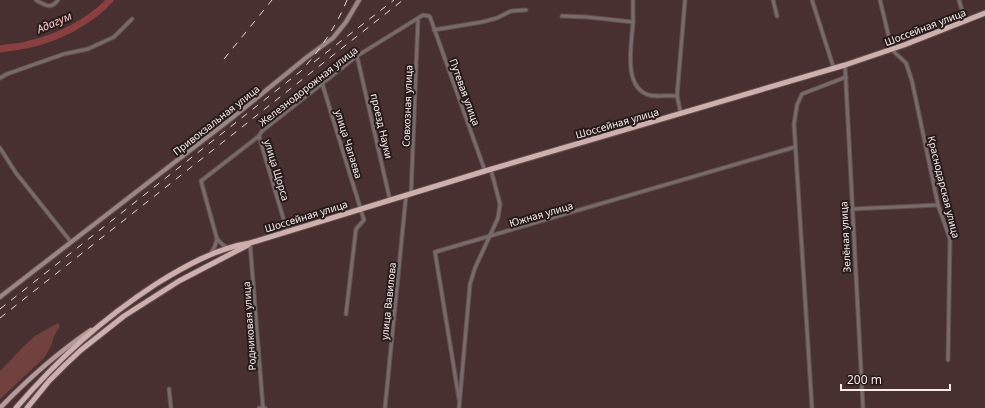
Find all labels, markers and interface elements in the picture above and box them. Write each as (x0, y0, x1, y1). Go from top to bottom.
street label: Шоссейная улица (882, 5, 968, 49)
water label: Адагум (33, 8, 74, 37)
street label: Железнодорожная улица (255, 43, 361, 129)
street label: Путевая улица (446, 57, 484, 127)
street label: Совхозная улица (399, 65, 415, 147)
street label: Привокзальная улица (170, 82, 262, 158)
street label: проезд Науки (368, 92, 396, 160)
street label: Шоссейная улица (574, 104, 660, 142)
street label: улица Чапаева (332, 108, 366, 180)
street label: Краснодарская улица (925, 134, 963, 240)
street label: улица Щорса (261, 137, 293, 203)
street label: Шоссейная улица (263, 197, 349, 235)
street label: Южная улица (507, 198, 575, 230)
street label: Зелёная улица (836, 201, 854, 273)
street label: улица Вавилова (377, 262, 399, 340)
street label: Родниковая улица (239, 281, 259, 371)
scale bar (841, 366, 950, 392)
text: 200 m (847, 371, 882, 388)

